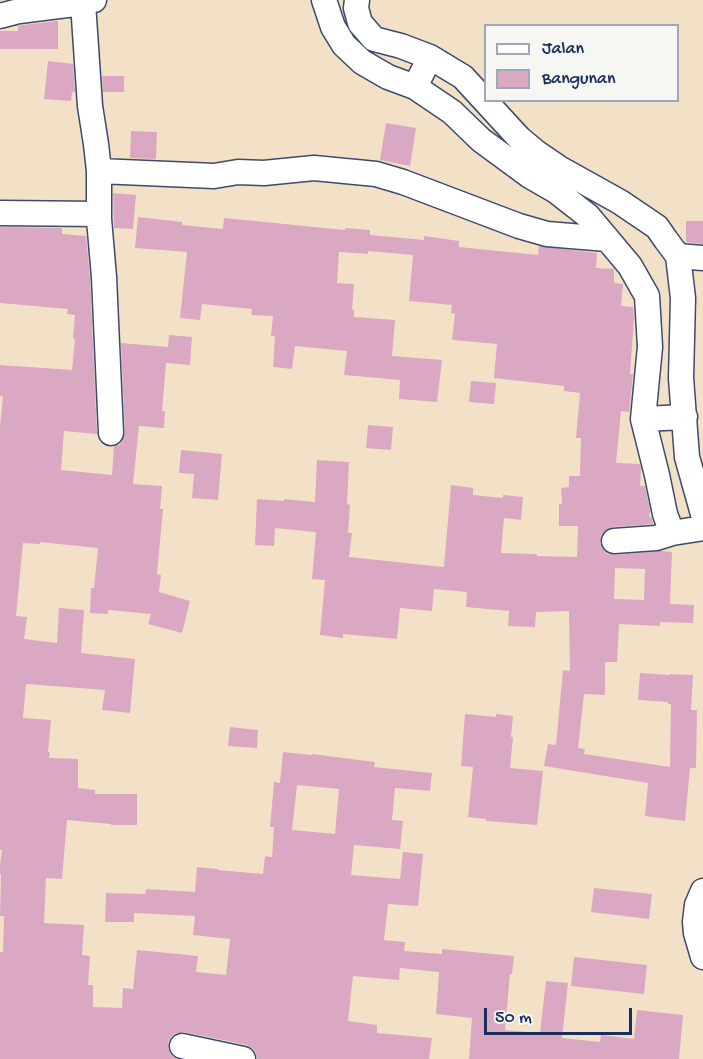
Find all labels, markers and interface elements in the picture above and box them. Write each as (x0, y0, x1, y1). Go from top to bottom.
legend (484, 24, 679, 102)
text: Jalan (542, 39, 584, 60)
text: Bangunan (542, 69, 616, 90)
scale bar (487, 996, 636, 1034)
text: 50 m (495, 1008, 532, 1029)

